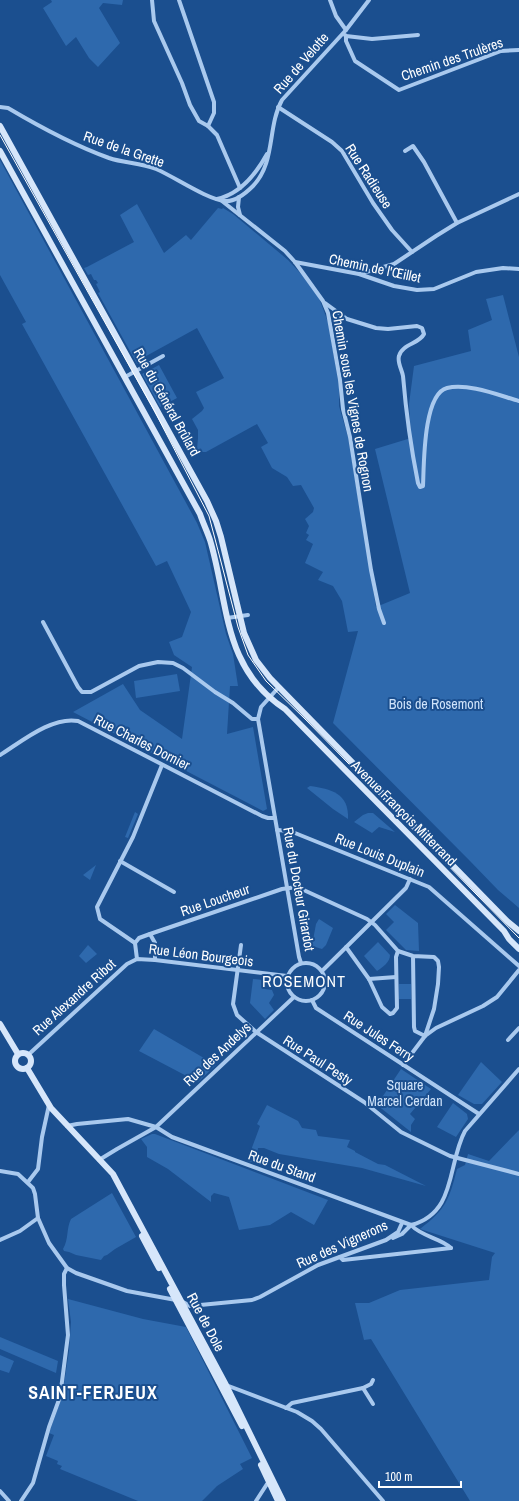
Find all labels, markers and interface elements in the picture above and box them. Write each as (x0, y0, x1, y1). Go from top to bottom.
street label: Rue de Velotte (269, 29, 333, 97)
street label: Chemin des Trulères (399, 33, 506, 85)
street label: Rue de la Grette (81, 127, 167, 171)
street label: Rue Radieuse (341, 140, 397, 212)
street label: Chemin de l'Œillet (327, 249, 423, 287)
street label: Chemin sous les Vignes de Rognon (328, 309, 378, 493)
street label: Rue du Général Brûlard (130, 345, 204, 459)
park label: Bois de Rosemont (389, 695, 483, 713)
street label: Rue Charles Dornier (91, 710, 193, 774)
street label: Avenue François Mitterrand (347, 756, 461, 870)
street label: Rue du Docteur Girardot (279, 826, 319, 952)
street label: Rue Louis Duplain (333, 829, 427, 881)
street label: Rue Loucheur (178, 880, 252, 920)
street label: Rue Léon Bourgeois (148, 940, 255, 970)
street label: Rue Alexandre Ribot (29, 955, 119, 1039)
district label: ROSEMONT (262, 970, 346, 992)
street label: Rue Jules Ferry (340, 1007, 418, 1066)
street label: Rue des Andelys (179, 1018, 255, 1090)
street label: Rue Paul Pesty (280, 1031, 356, 1089)
park label: Square Marcel Cerdan (367, 1076, 443, 1110)
street label: Rue du Stand (246, 1146, 318, 1186)
street label: Rue des Vignerons (294, 1216, 391, 1272)
street label: Rue de Dole (183, 1290, 229, 1354)
district label: SAINT-FERJEUX (28, 1380, 158, 1405)
scale bar (379, 1463, 461, 1489)
text: 100 m (385, 1469, 412, 1485)

